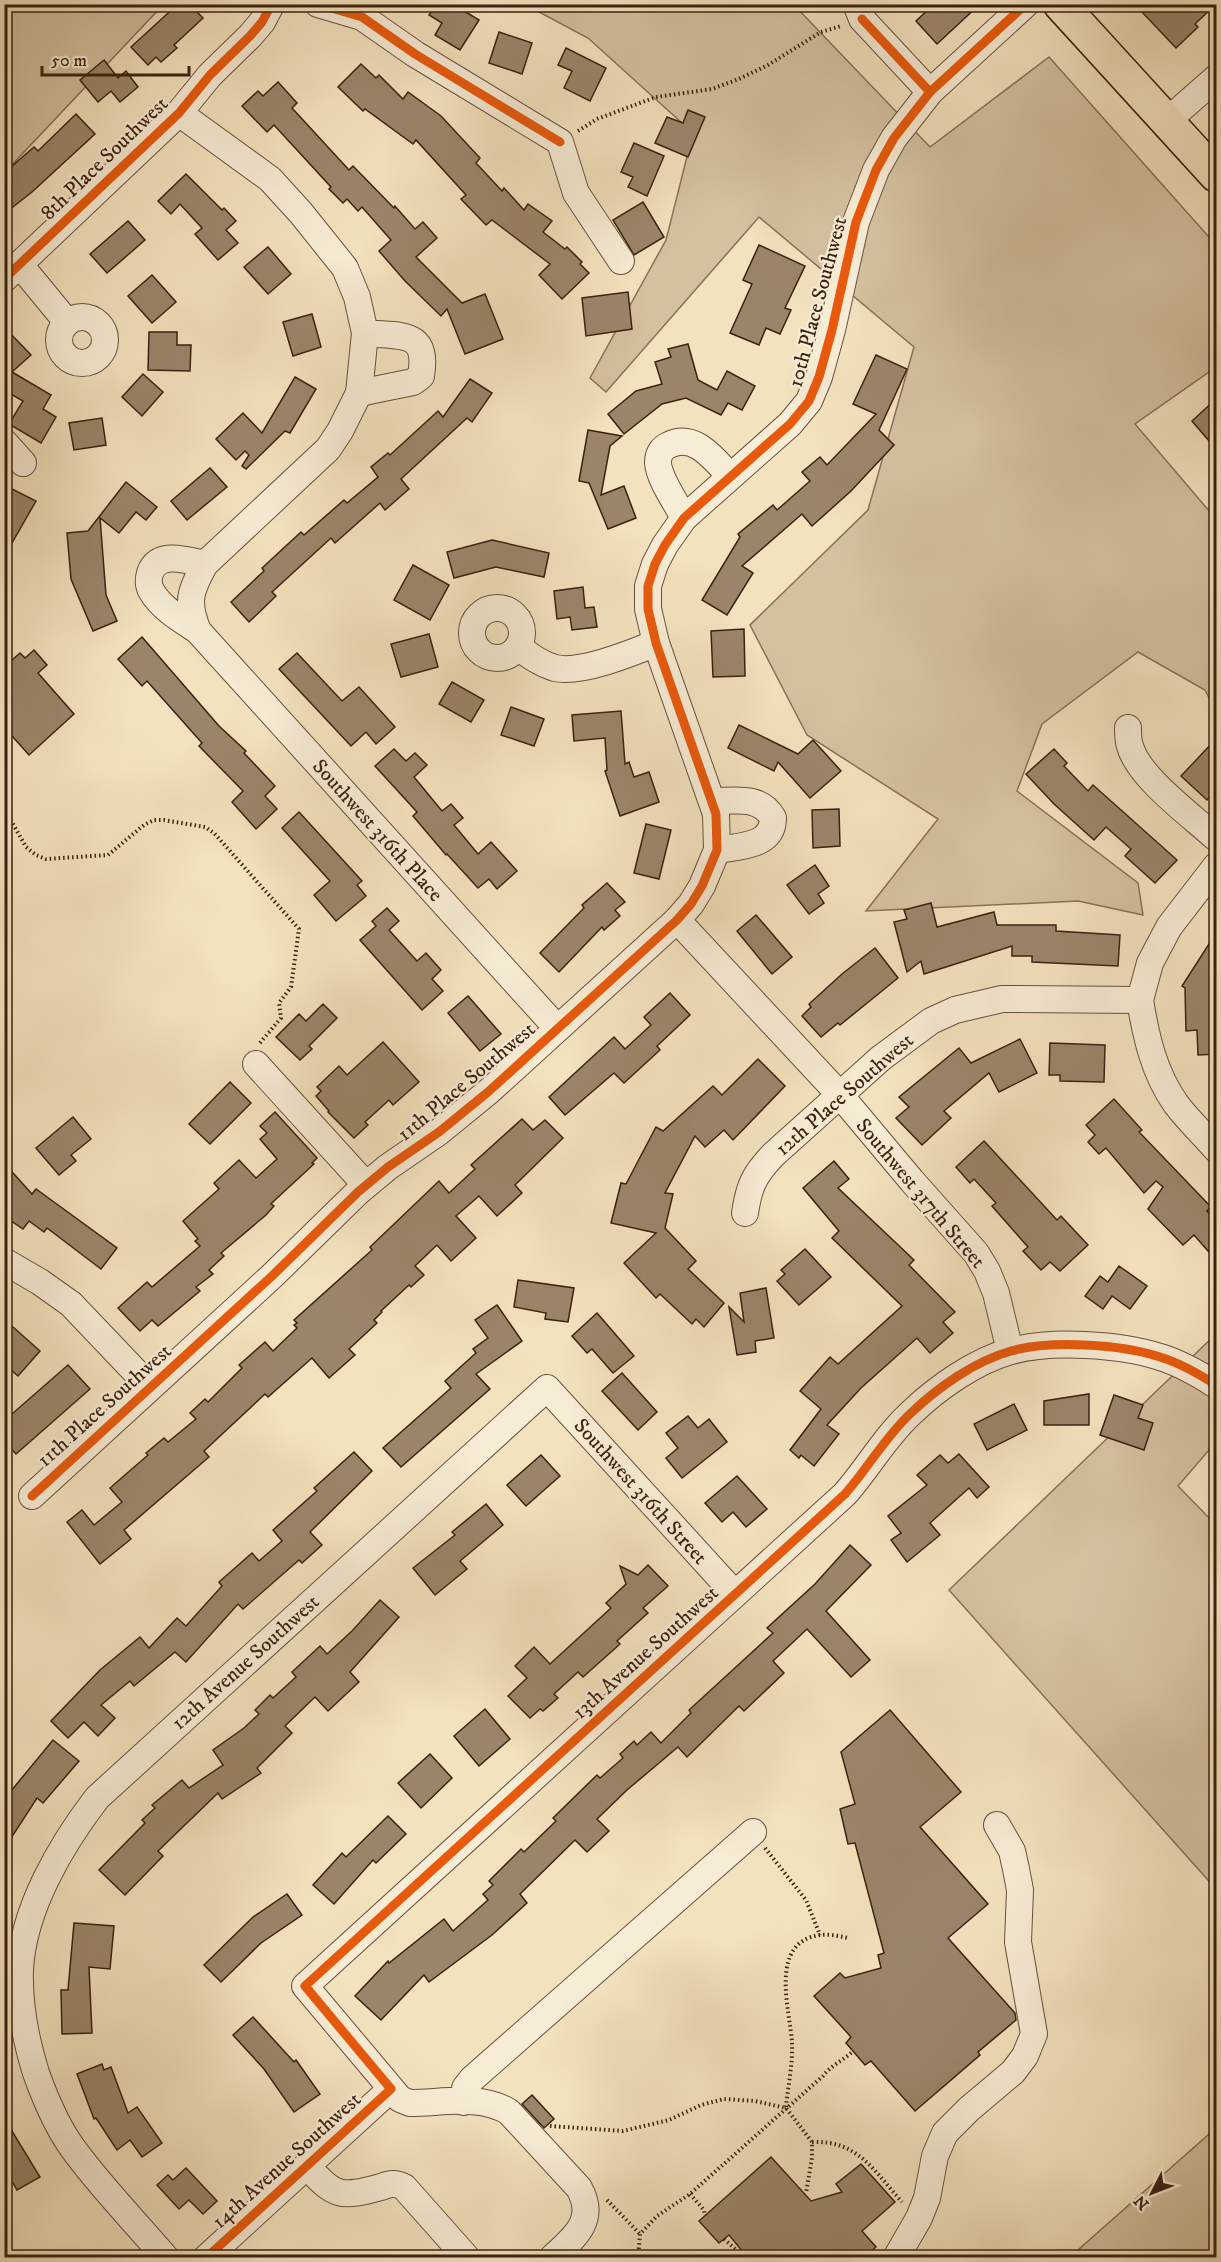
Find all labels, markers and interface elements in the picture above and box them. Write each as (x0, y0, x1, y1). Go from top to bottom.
scale bar (42, 39, 189, 77)
text: 50 m (51, 50, 87, 72)
street label: 8th Place Southwest (36, 91, 174, 226)
street label: 10th Place Southwest (783, 214, 853, 390)
street label: Southwest 316th Place (306, 754, 448, 908)
street label: 11th Place Southwest (392, 1016, 541, 1147)
street label: 12th Place Southwest (770, 1027, 919, 1162)
street label: Southwest 317th Street (850, 1113, 991, 1274)
street label: 11th Place Southwest (32, 1338, 177, 1473)
street label: Southwest 316th Street (568, 1413, 713, 1570)
street label: 13th Avenue Southwest (567, 1580, 724, 1725)
street label: 12th Avenue Southwest (166, 1589, 325, 1736)
street label: 14th Avenue Southwest (207, 2087, 367, 2235)
north arrow (1122, 2163, 1182, 2223)
text: N (1130, 2191, 1153, 2214)

